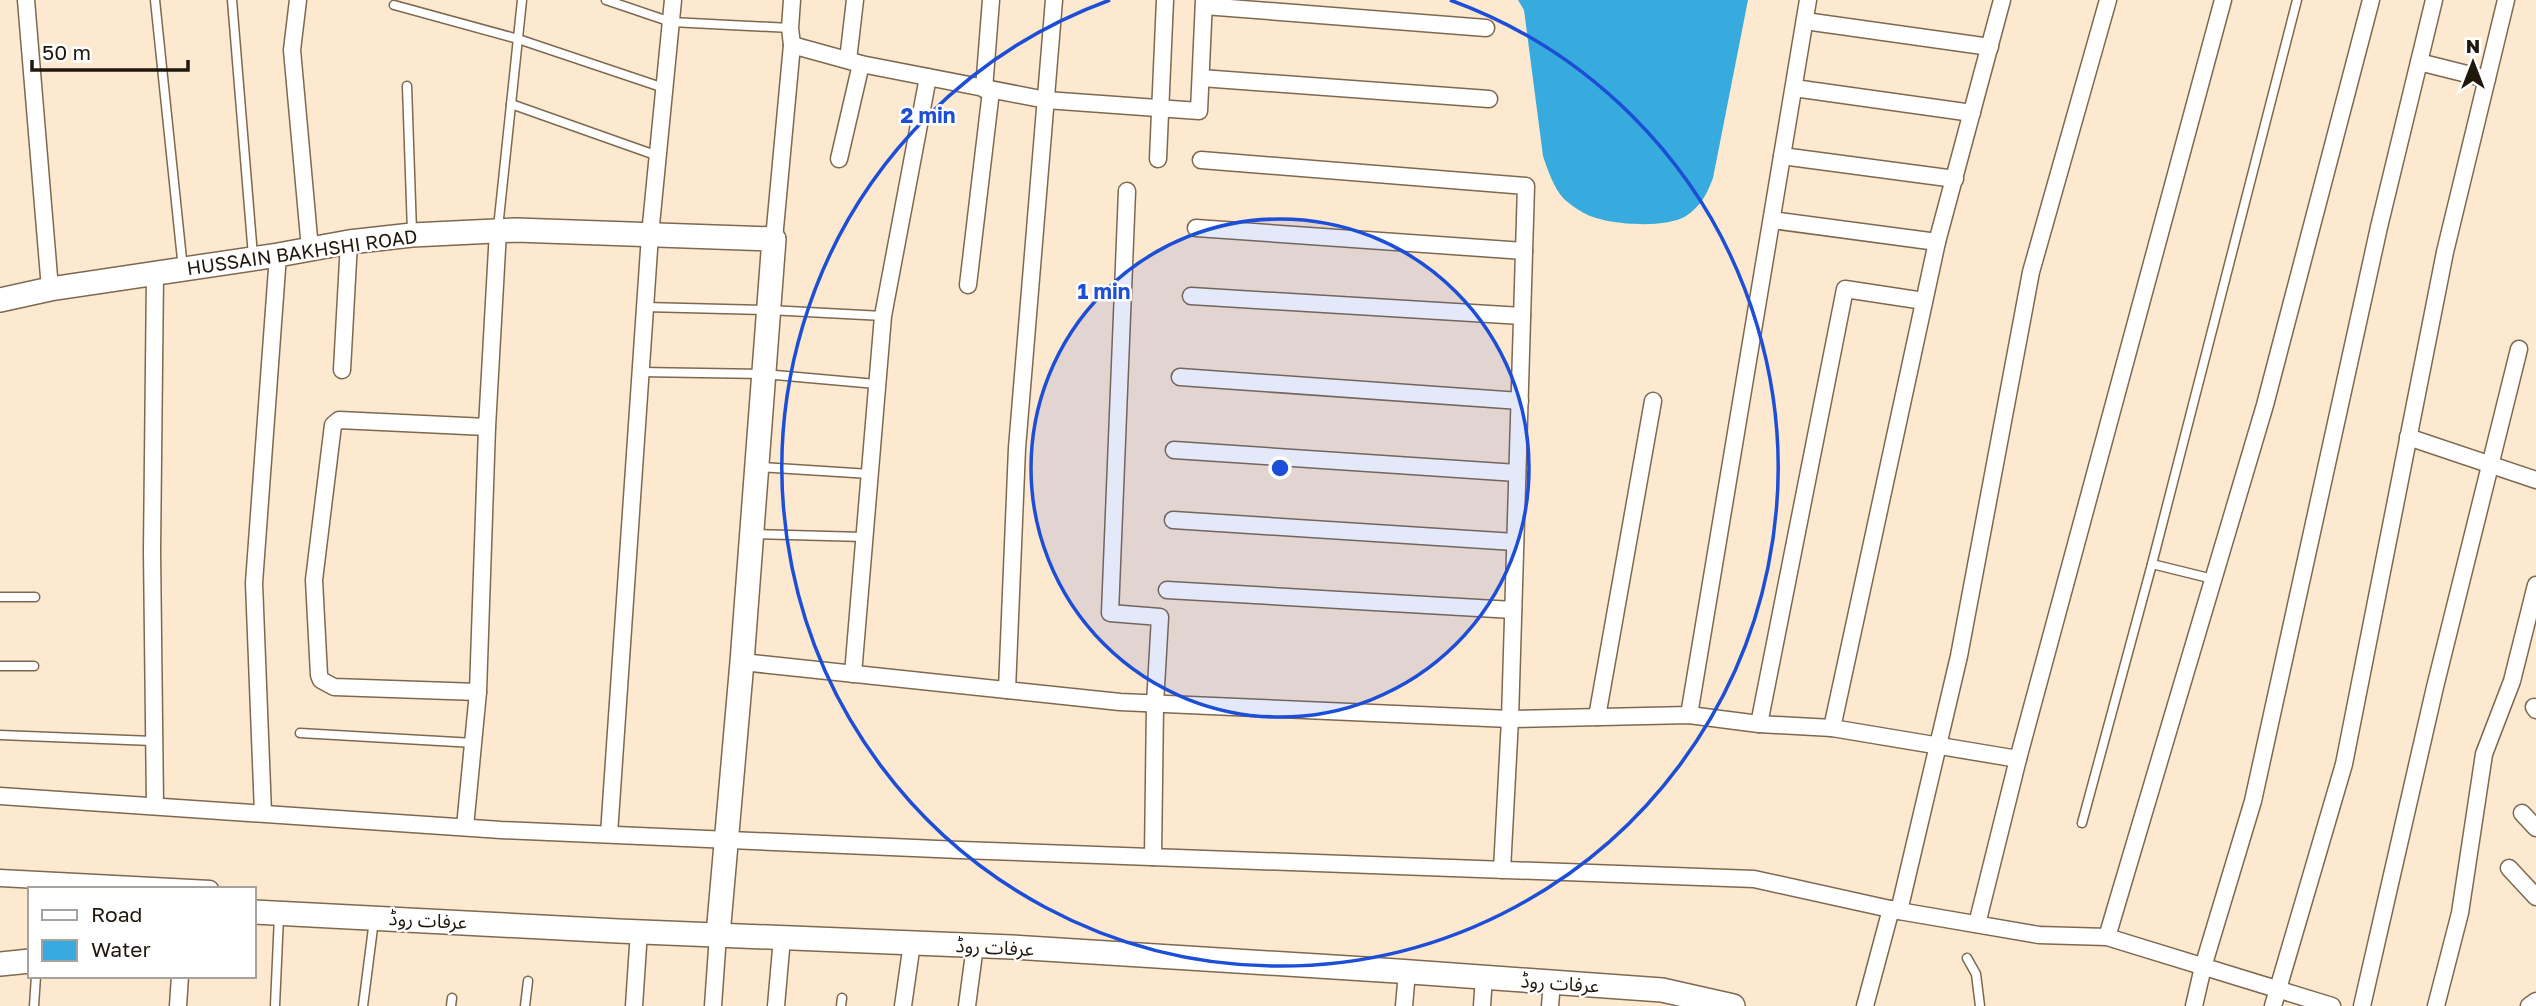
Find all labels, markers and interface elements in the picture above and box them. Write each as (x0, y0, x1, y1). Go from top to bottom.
scale bar (32, 28, 187, 72)
north arrow (2438, 28, 2508, 98)
text: N (2466, 34, 2480, 57)
text: 50 m (42, 39, 91, 65)
text: 2 min (901, 102, 955, 128)
street label: HUSSAIN BAKHSHI ROAD (185, 224, 419, 279)
text: 1 min (1078, 278, 1130, 304)
centre of rings (1268, 456, 1292, 480)
legend (28, 887, 256, 978)
text: Road (91, 901, 142, 927)
street label: عرفات روڈ (388, 906, 468, 934)
street label: عرفات روڈ (955, 933, 1035, 961)
text: Water (91, 936, 151, 962)
street label: عرفات روڈ (1520, 968, 1600, 998)

